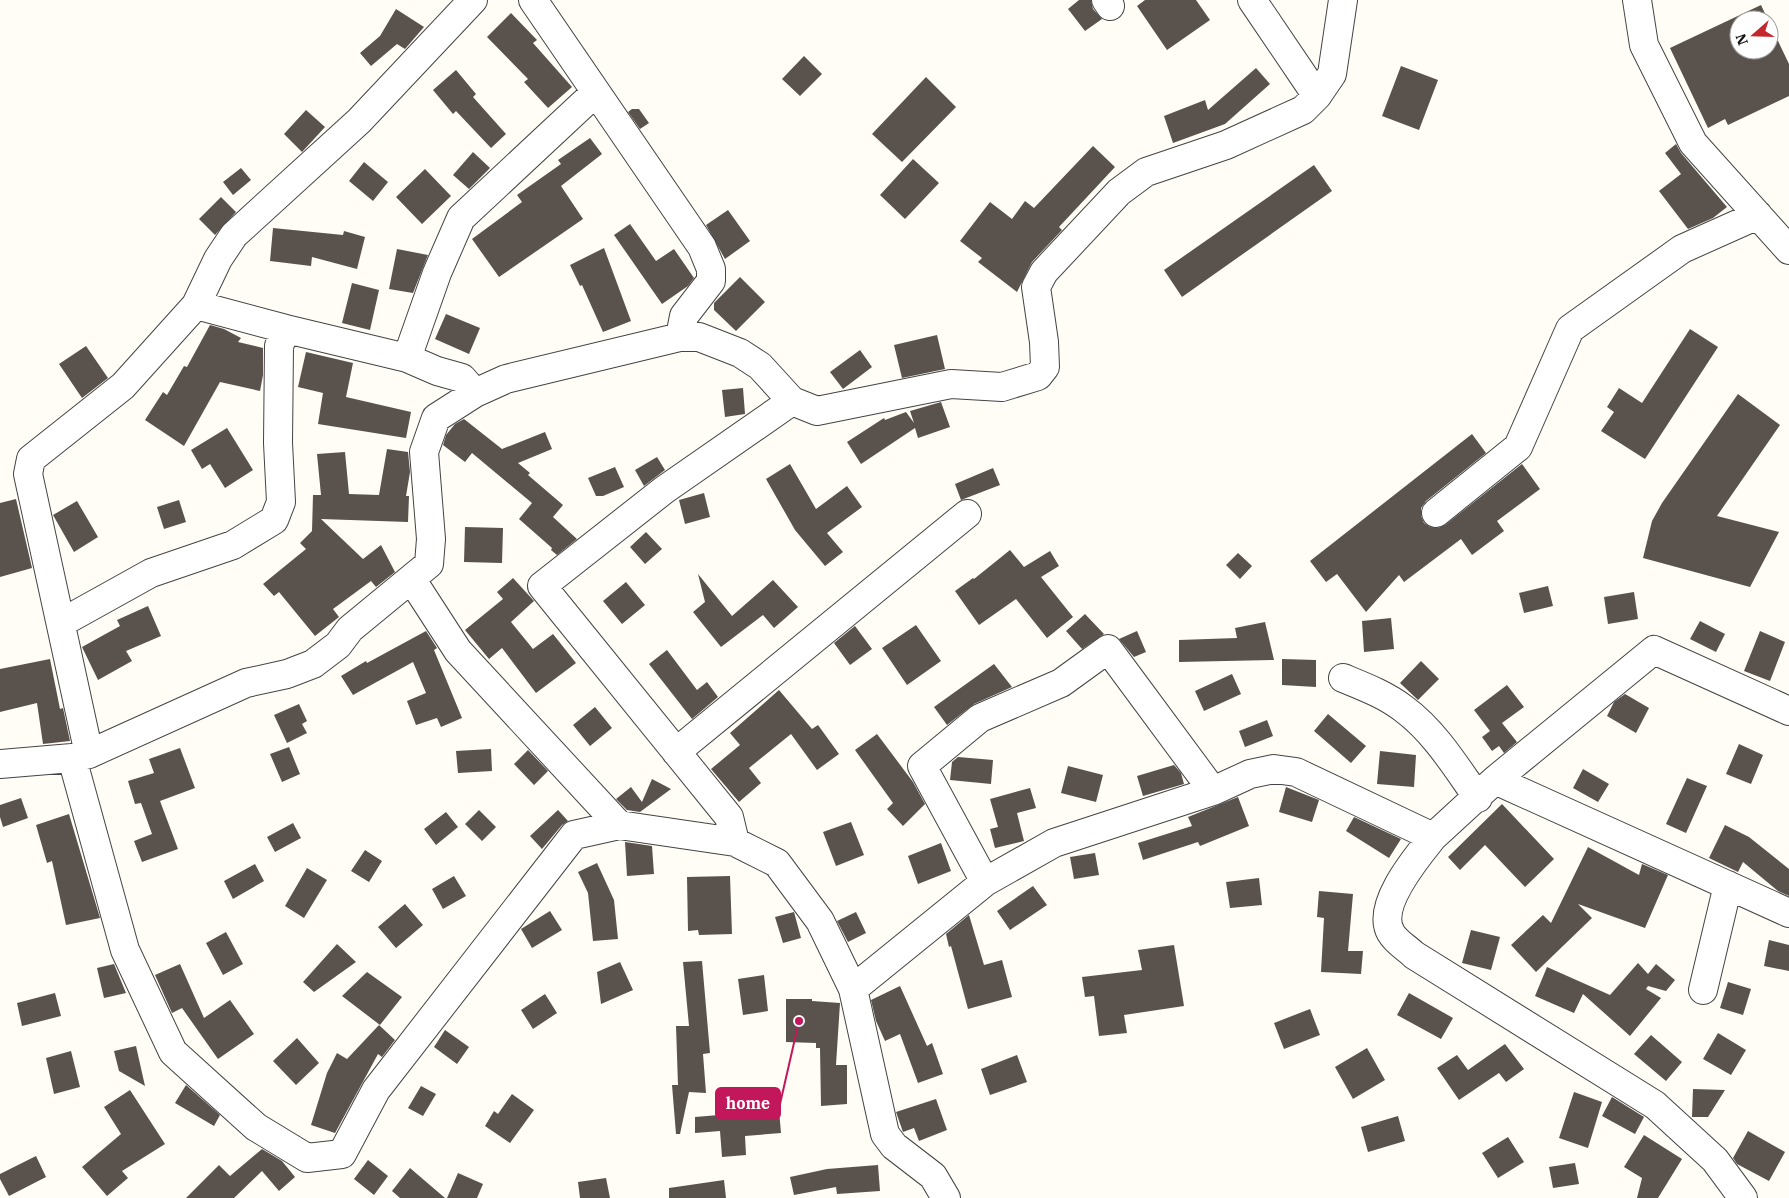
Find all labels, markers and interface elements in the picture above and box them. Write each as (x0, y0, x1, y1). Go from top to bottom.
north arrow (1729, 10, 1779, 60)
text: N (1731, 31, 1752, 48)
callout: home (716, 1088, 780, 1119)
text: home (726, 1093, 770, 1113)

